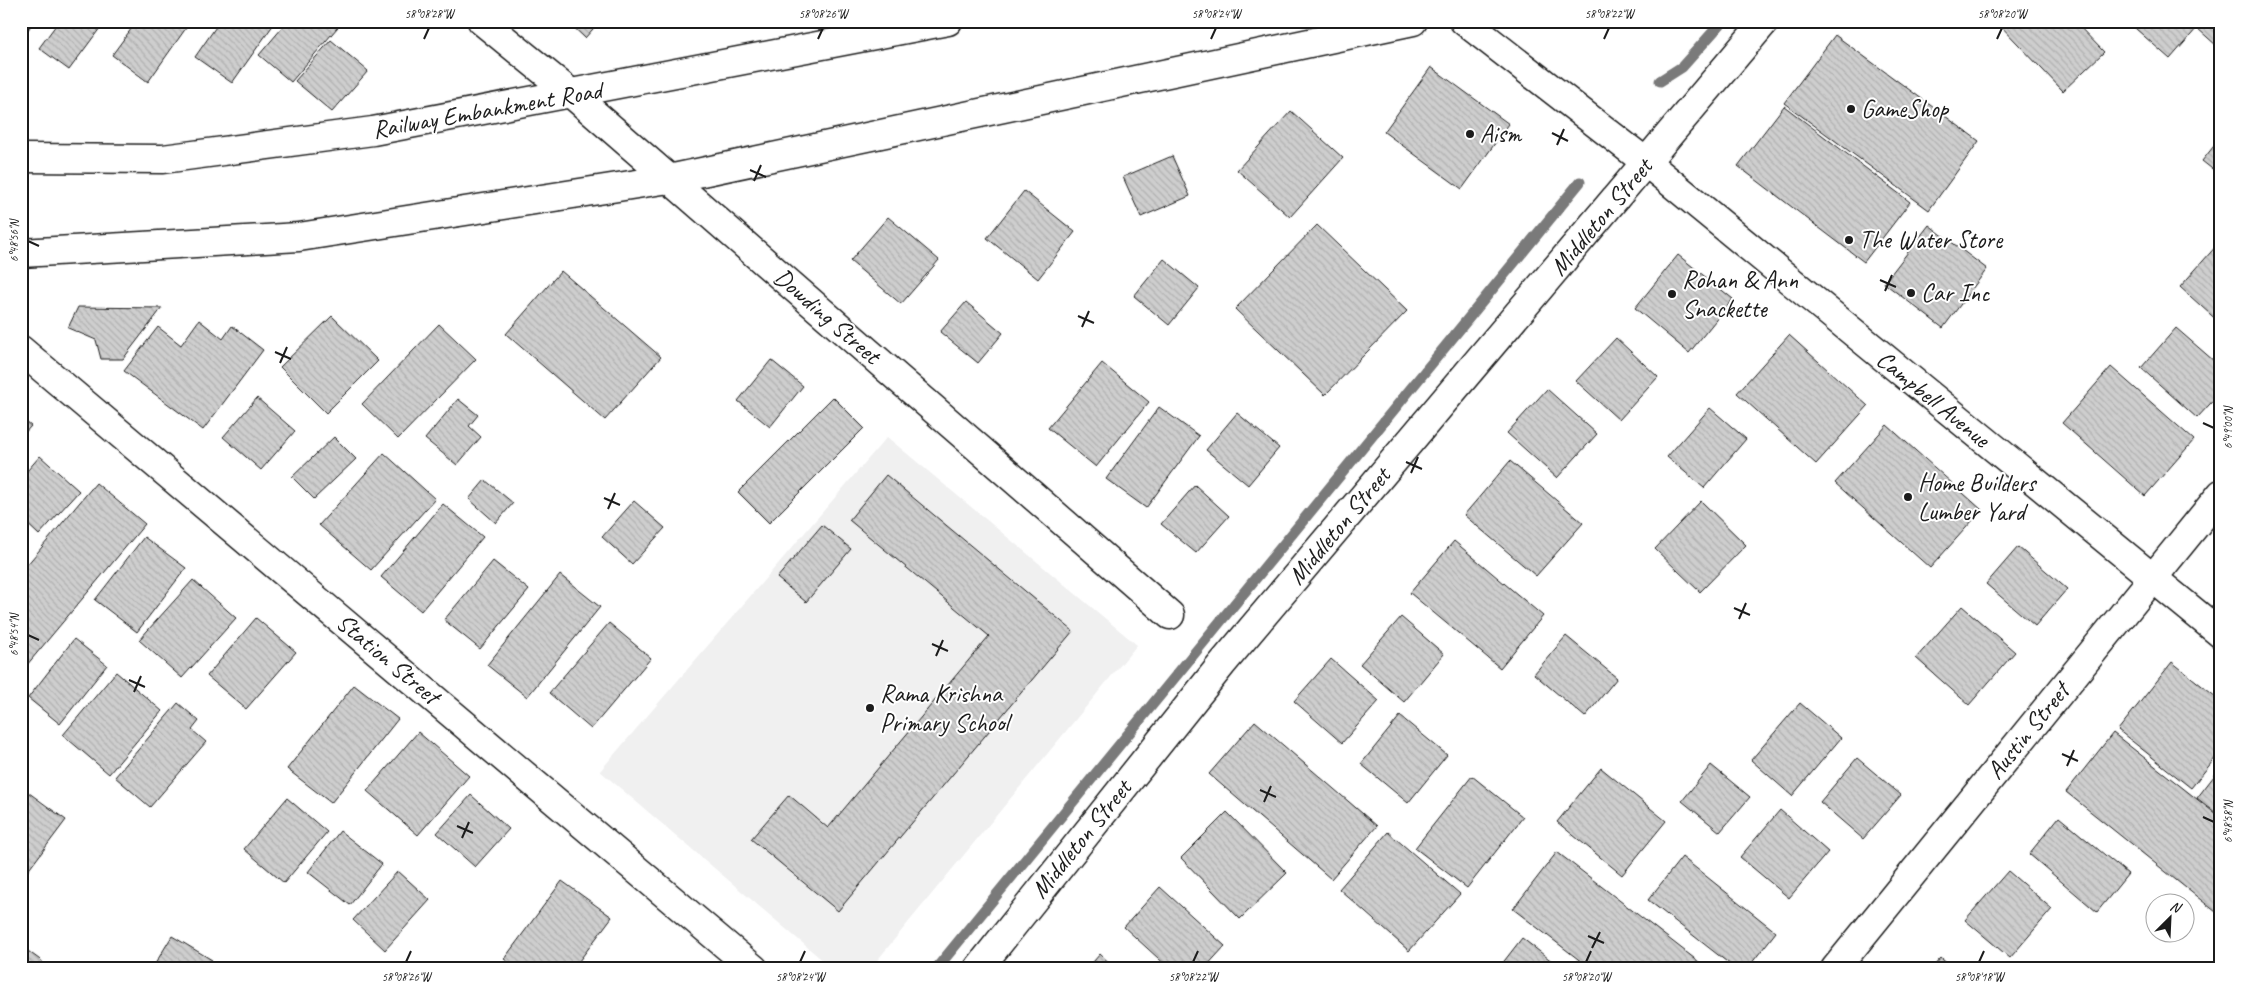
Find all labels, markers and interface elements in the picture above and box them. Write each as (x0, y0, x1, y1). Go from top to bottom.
text: 58°08'28"W (405, 6, 456, 22)
text: 58°08'26"W (799, 6, 850, 22)
text: 58°08'24"W (1192, 6, 1243, 22)
text: 58°08'22"W (1585, 6, 1636, 22)
text: 58°08'20"W (1978, 6, 2029, 22)
street label: Railway Embankment Road (370, 73, 608, 146)
place label: GameShop (1861, 93, 1950, 125)
marker: GameShop (1845, 103, 1857, 115)
place label: Aism (1480, 118, 1523, 150)
marker: Aism (1464, 128, 1476, 140)
street label: Middleton Street (1543, 150, 1661, 282)
text: 6°48'56"N (6, 218, 22, 262)
place label: The Water Store (1859, 224, 2004, 256)
marker: The Water Store (1843, 234, 1855, 246)
street label: Dowding Street (767, 261, 889, 373)
place label: Rohan & Ann Snackette (1682, 264, 1799, 325)
place label: Car Inc (1921, 277, 1990, 309)
marker: Car Inc (1905, 287, 1917, 299)
marker: Rohan & Ann Snackette (1666, 288, 1678, 300)
street label: Campbell Avenue (1870, 343, 1998, 456)
text: 6°49'00"N (2220, 405, 2236, 449)
street label: Middleton Street (1281, 459, 1399, 591)
place label: Home Builders Lumber Yard (1918, 467, 2038, 528)
marker: Home Builders Lumber Yard (1902, 491, 1914, 503)
street label: Station Street (330, 606, 449, 714)
text: 6°48'54"N (6, 612, 22, 656)
street label: Austin Street (1979, 673, 2079, 786)
place label: Rama Krishna Primary School (880, 678, 1013, 739)
marker: Rama Krishna Primary School (864, 702, 876, 714)
street label: Middleton Street (1023, 771, 1140, 905)
text: 6°48'58"N (2220, 799, 2236, 843)
north arrow (2144, 892, 2194, 942)
text: N (2168, 897, 2185, 917)
text: 58°08'26"W (382, 969, 433, 985)
text: 58°08'24"W (776, 969, 827, 985)
text: 58°08'22"W (1169, 969, 1220, 985)
text: 58°08'20"W (1562, 969, 1613, 985)
text: 58°08'18"W (1955, 969, 2006, 985)

